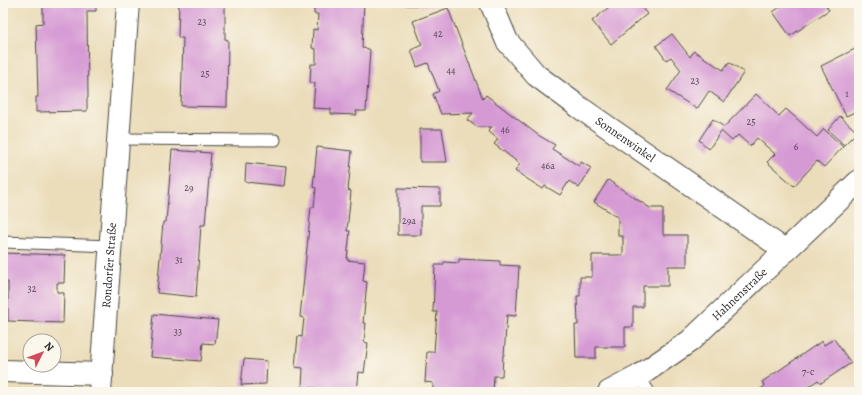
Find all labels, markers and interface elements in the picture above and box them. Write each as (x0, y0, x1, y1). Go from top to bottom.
house number: 23 (198, 15, 206, 28)
house number: 42 (433, 27, 443, 40)
house number: 44 (446, 64, 456, 77)
house number: 25 (200, 67, 210, 80)
house number: 23 (691, 74, 699, 87)
house number: 1 (845, 87, 849, 100)
street label: Sonnenwinkel (592, 113, 659, 166)
house number: 25 (746, 115, 756, 128)
house number: 46 (500, 123, 510, 136)
house number: 6 (794, 140, 799, 153)
house number: 46a (541, 159, 555, 172)
house number: 29 (184, 181, 194, 194)
house number: 29a (402, 214, 416, 227)
street label: Rondorfer Straße (98, 222, 120, 309)
house number: 31 (175, 253, 183, 266)
street label: Hahnenstraße (708, 264, 771, 324)
house number: 32 (28, 282, 37, 295)
house number: 33 (174, 325, 182, 338)
north arrow (22, 333, 62, 373)
text: N (41, 339, 57, 355)
house number: 7-c (802, 365, 814, 378)

